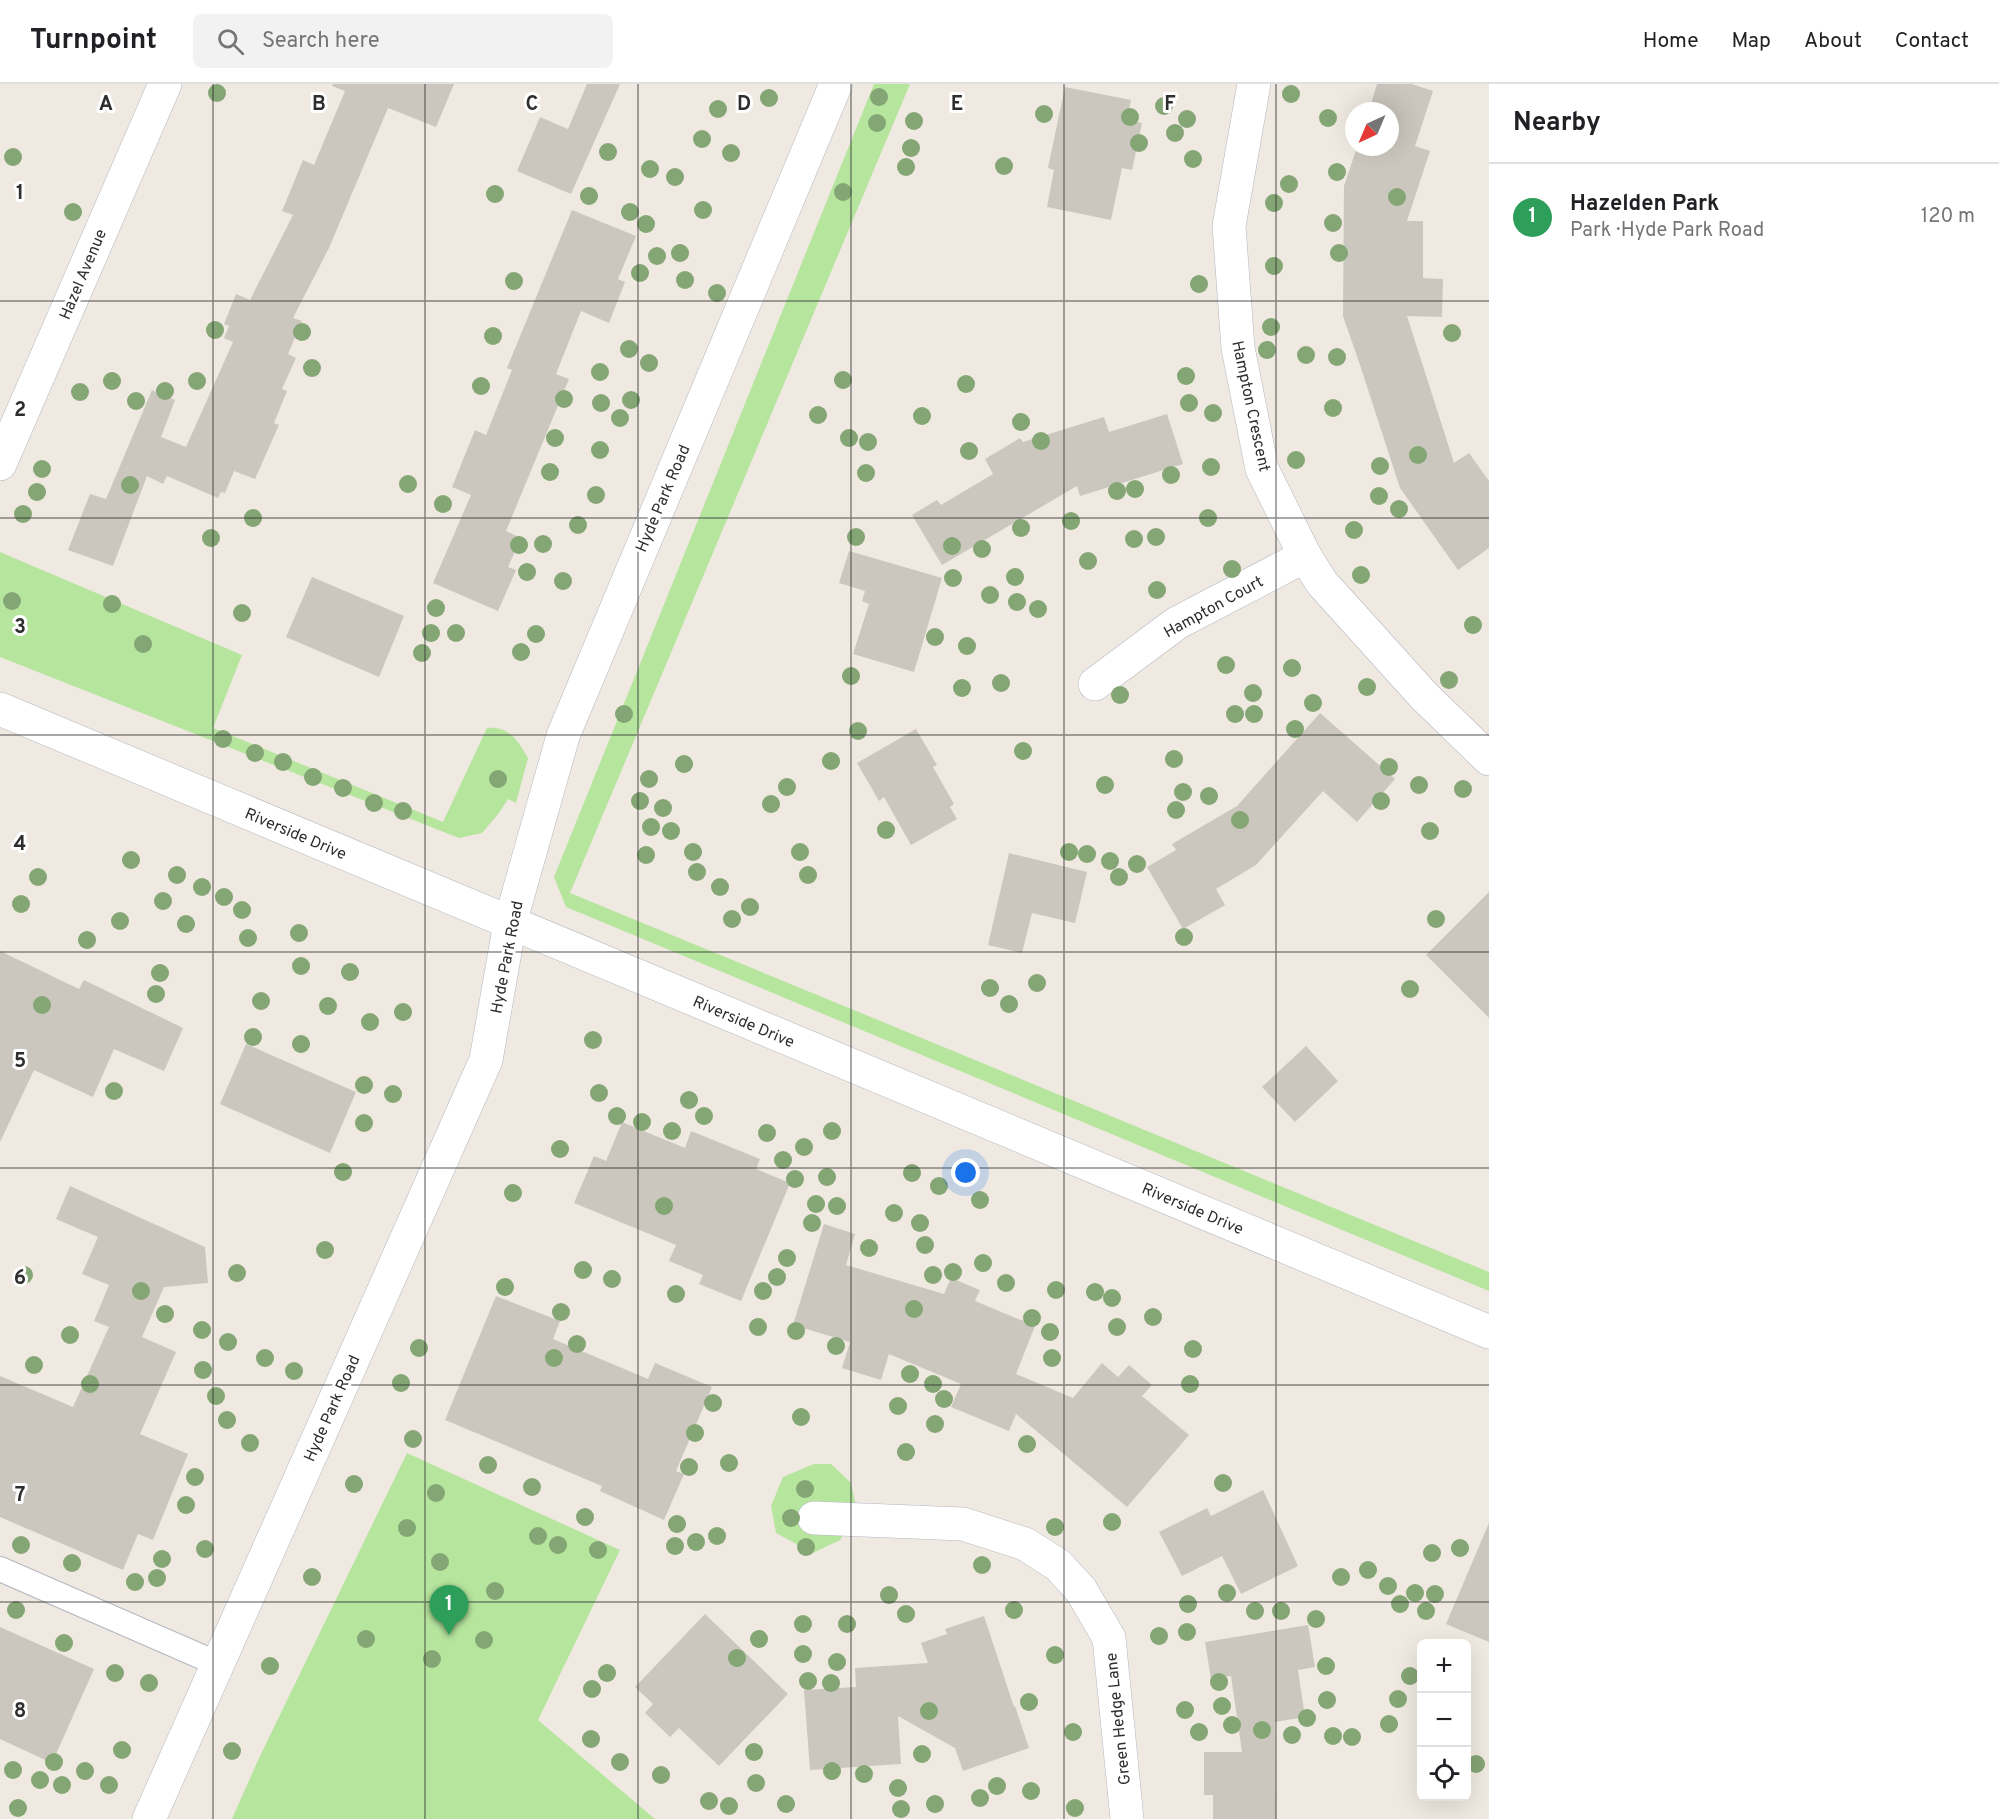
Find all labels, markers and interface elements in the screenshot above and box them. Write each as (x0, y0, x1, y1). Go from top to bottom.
search box (193, 14, 613, 68)
text: Turnpoint (30, 23, 157, 59)
icon: search (214, 25, 247, 58)
text: Search here (262, 28, 379, 55)
text: Home (1643, 28, 1699, 55)
text: Map (1732, 28, 1771, 55)
text: About (1804, 28, 1862, 55)
text: Contact (1895, 28, 1969, 55)
text: A (99, 92, 113, 118)
text: B (312, 92, 326, 118)
text: C (526, 92, 538, 118)
text: D (737, 92, 751, 118)
text: E (951, 92, 963, 118)
text: F (1164, 92, 1176, 118)
north arrow (1345, 102, 1399, 156)
text: Nearby (1513, 107, 1601, 140)
text: 1 (16, 181, 24, 207)
text: Hazelden Park (1570, 191, 1719, 218)
text: 1 (1529, 204, 1537, 230)
text: 120 m (1921, 204, 1975, 230)
text: Park · Hyde Park Road (1570, 218, 1764, 244)
street label: Hazel Avenue (56, 226, 112, 323)
street label: Hampton Crescent (1226, 339, 1274, 474)
text: 2 (14, 398, 26, 424)
street label: Hyde Park Road (632, 442, 695, 556)
street label: Hampton Court (1161, 572, 1267, 643)
text: 3 (14, 615, 26, 641)
street label: Riverside Drive (241, 804, 349, 865)
text: 4 (14, 832, 26, 858)
street label: Hyde Park Road (487, 899, 529, 1016)
street label: Riverside Drive (689, 992, 797, 1053)
text: 5 (14, 1049, 26, 1075)
your location (951, 1158, 980, 1187)
street label: Riverside Drive (1138, 1179, 1246, 1240)
text: 6 (14, 1266, 26, 1292)
street label: Hyde Park Road (300, 1352, 365, 1465)
text: 7 (15, 1483, 25, 1509)
pin: 1 (430, 1586, 468, 1635)
map controls (1417, 1639, 1471, 1801)
button: + (1417, 1639, 1471, 1693)
street label: Green Hedge Lane (1102, 1652, 1136, 1786)
button: − (1417, 1693, 1471, 1747)
text: 8 (14, 1699, 26, 1725)
button: locate (1417, 1747, 1471, 1801)

